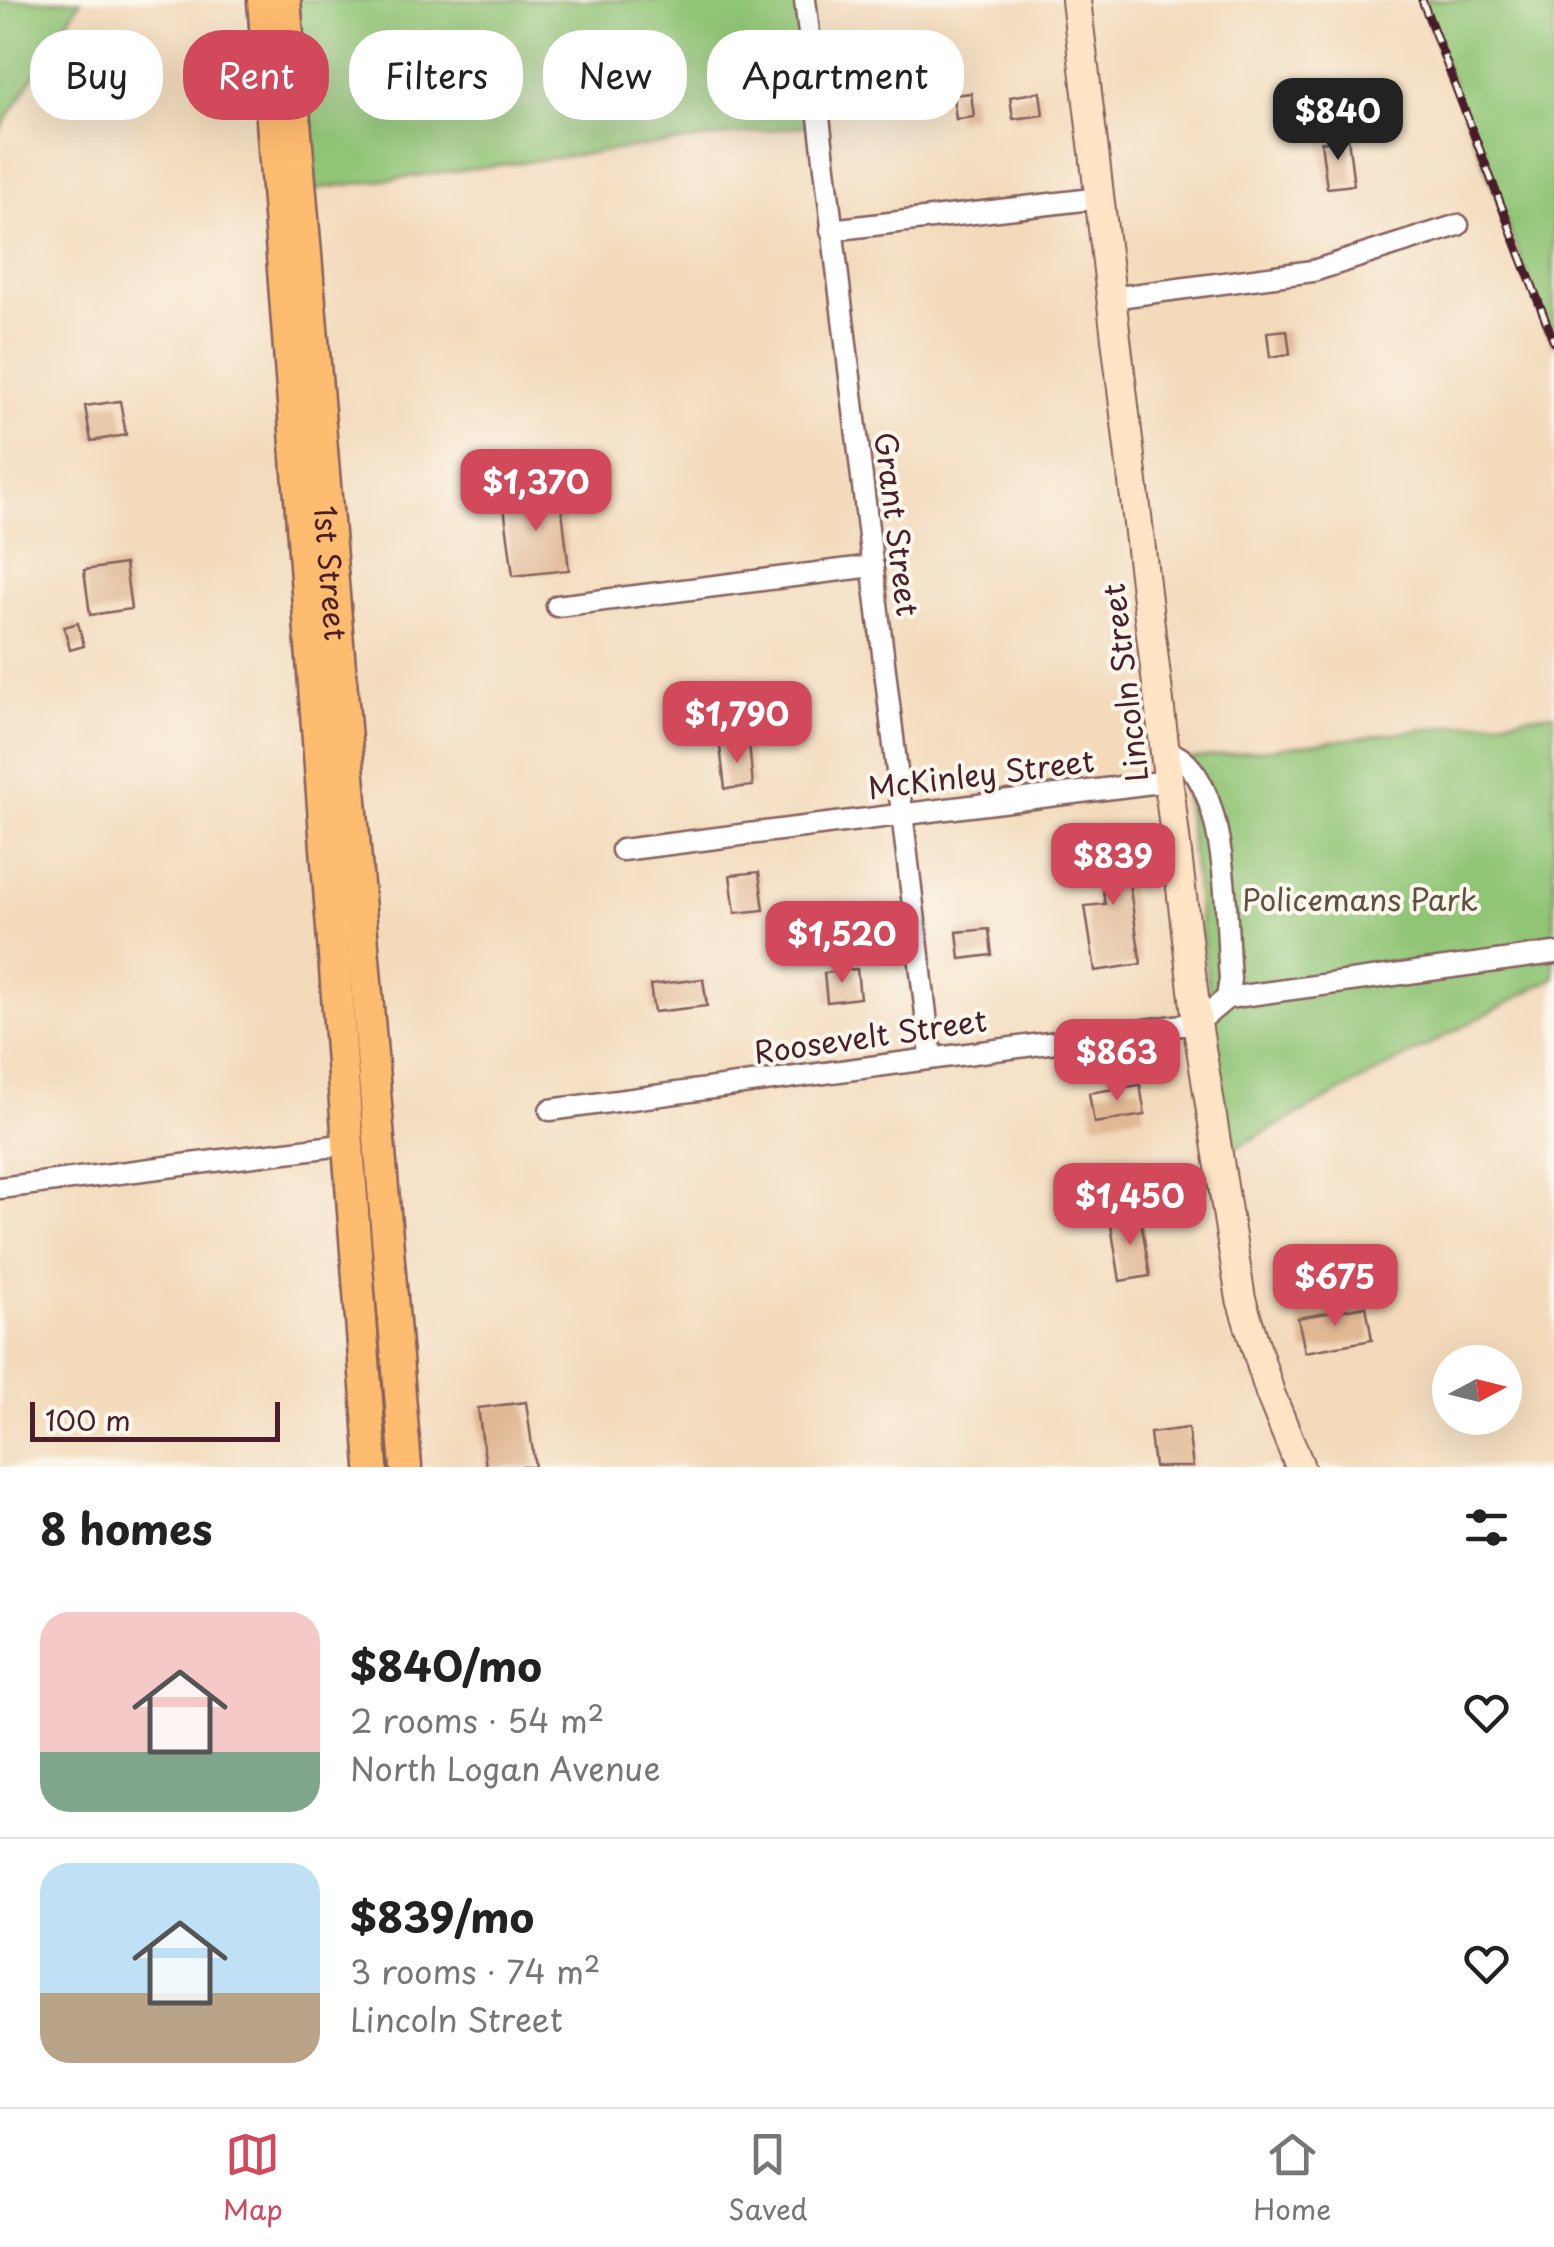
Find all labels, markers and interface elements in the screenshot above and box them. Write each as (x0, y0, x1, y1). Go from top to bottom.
chip: Buy (30, 30, 163, 120)
chip: Rent (183, 30, 329, 120)
chip: Filters (349, 30, 523, 120)
chip: New (543, 30, 687, 120)
chip: Apartment (707, 30, 964, 120)
pin: $840 (1279, 78, 1397, 163)
text: $840 (1295, 86, 1381, 134)
street label: Grant Street (864, 429, 932, 619)
pin: $1,370 (455, 449, 617, 534)
text: $1,370 (483, 457, 589, 505)
street label: 1st Street (304, 504, 360, 642)
street label: Lincoln Street (1090, 581, 1158, 785)
pin: $1,790 (656, 681, 818, 766)
text: $1,790 (685, 689, 789, 737)
street label: McKinley Street (865, 737, 1097, 809)
pin: $839 (1054, 823, 1172, 908)
text: $839 (1073, 831, 1153, 879)
park label: Policemans Park (1242, 876, 1478, 921)
pin: $1,520 (761, 901, 923, 986)
text: $1,520 (787, 909, 897, 957)
street label: Roosevelt Street (751, 996, 989, 1074)
pin: $863 (1058, 1019, 1176, 1104)
text: $863 (1076, 1027, 1158, 1075)
pin: $1,450 (1049, 1163, 1211, 1248)
text: $1,450 (1075, 1171, 1185, 1219)
pin: $675 (1276, 1244, 1394, 1329)
text: $675 (1295, 1252, 1375, 1300)
north arrow (1432, 1345, 1522, 1435)
map controls (1432, 1345, 1522, 1435)
scale bar (30, 1397, 280, 1442)
text: 100 m (45, 1398, 131, 1441)
text: 8 homes (40, 1496, 213, 1559)
icon: filters (1459, 1500, 1514, 1555)
text: $840/mo (350, 1633, 542, 1696)
icon: home (120, 1652, 240, 1772)
icon: heart (1459, 1685, 1514, 1740)
text: 2 rooms · 54 m² (350, 1696, 604, 1744)
text: North Logan Avenue (350, 1744, 660, 1792)
text: $839/mo (350, 1884, 534, 1947)
icon: home (120, 1903, 240, 2023)
icon: heart (1459, 1936, 1514, 1991)
text: 3 rooms · 74 m² (350, 1947, 600, 1995)
text: Lincoln Street (350, 1995, 563, 2043)
tab: Map (223, 2127, 283, 2230)
tab: Saved (728, 2127, 808, 2230)
tab: Home (1253, 2127, 1331, 2230)

